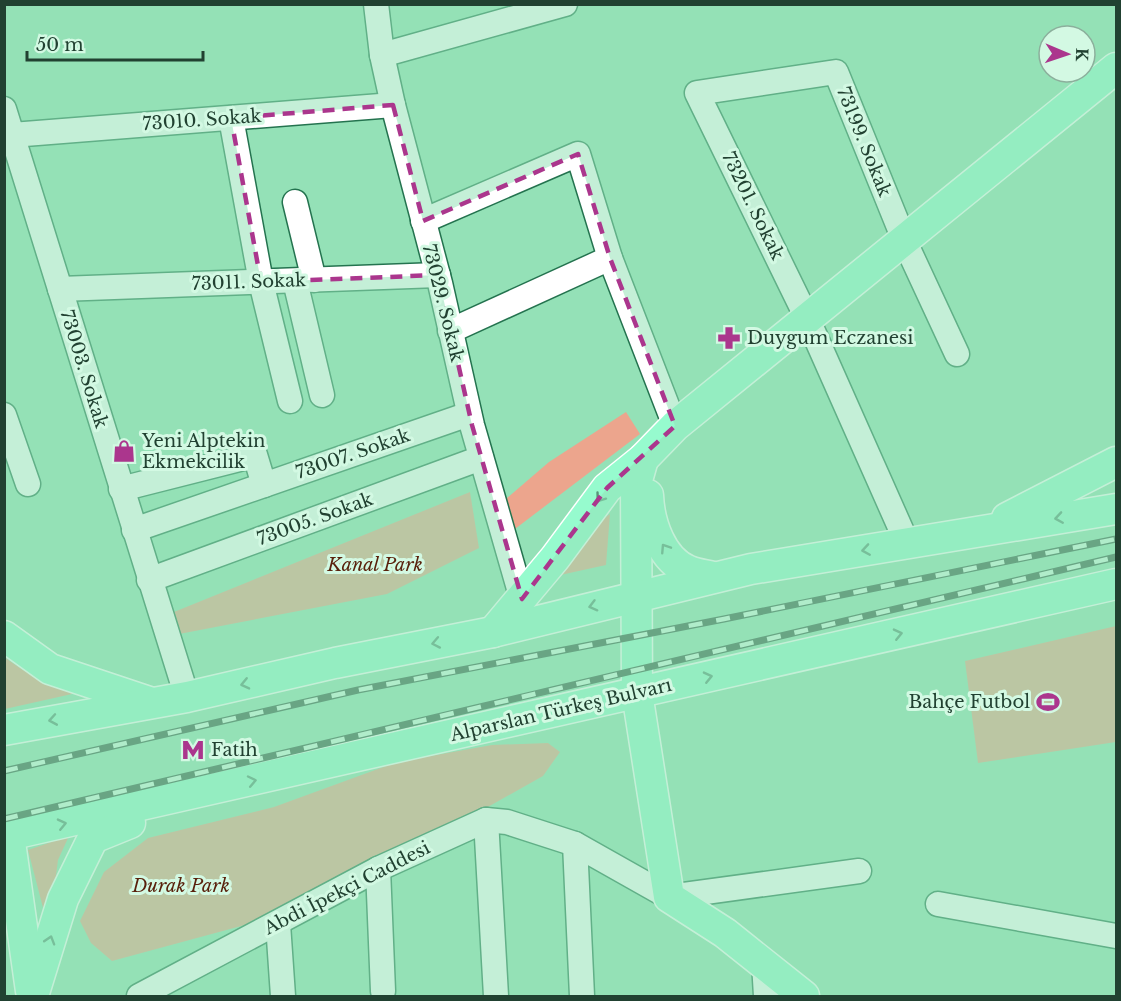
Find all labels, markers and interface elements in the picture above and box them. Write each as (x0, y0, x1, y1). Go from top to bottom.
scale bar (27, 24, 202, 62)
north arrow (1037, 24, 1097, 84)
text: 50 m (36, 34, 84, 56)
text: K (1072, 48, 1092, 62)
street label: 73199. Sokak (832, 84, 896, 200)
street label: 73010. Sokak (142, 105, 262, 135)
street label: 73201. Sokak (717, 148, 789, 264)
street label: 73029. Sokak (418, 242, 468, 364)
street label: 73011. Sokak (191, 269, 307, 295)
street label: 73003. Sokak (56, 307, 112, 431)
pharmacy icon: Duygum Eczanesi (716, 325, 742, 351)
place label: Duygum Eczanesi (747, 327, 913, 349)
street label: 73007. Sokak (293, 424, 413, 484)
place label: Yeni Alptekin Ekmekcilik (141, 430, 265, 473)
shop icon: Yeni Alptekin Ekmekcilik (111, 438, 137, 464)
street label: 73005. Sokak (254, 488, 376, 550)
one-way arrow (596, 491, 607, 502)
one-way arrow (1054, 512, 1063, 524)
one-way arrow (862, 543, 872, 556)
one-way arrow (661, 544, 672, 555)
park label: Kanal Park (326, 554, 423, 576)
one-way arrow (588, 599, 599, 611)
one-way arrow (893, 628, 903, 641)
one-way arrow (431, 636, 441, 649)
one-way arrow (703, 671, 713, 684)
street label: Alparslan Türkeş Bulvarı (447, 674, 674, 746)
one-way arrow (240, 676, 250, 689)
sports icon: Bahçe Futbol (1035, 689, 1061, 715)
place label: Bahçe Futbol (908, 691, 1030, 713)
one-way arrow (49, 713, 59, 726)
metro station icon: Fatih (180, 737, 206, 763)
place label: Fatih (211, 739, 258, 761)
one-way arrow (247, 776, 257, 789)
one-way arrow (57, 819, 67, 832)
street label: Abdi İpekçi Caddesi (259, 836, 434, 940)
park label: Durak Park (131, 875, 230, 897)
one-way arrow (43, 935, 55, 946)

